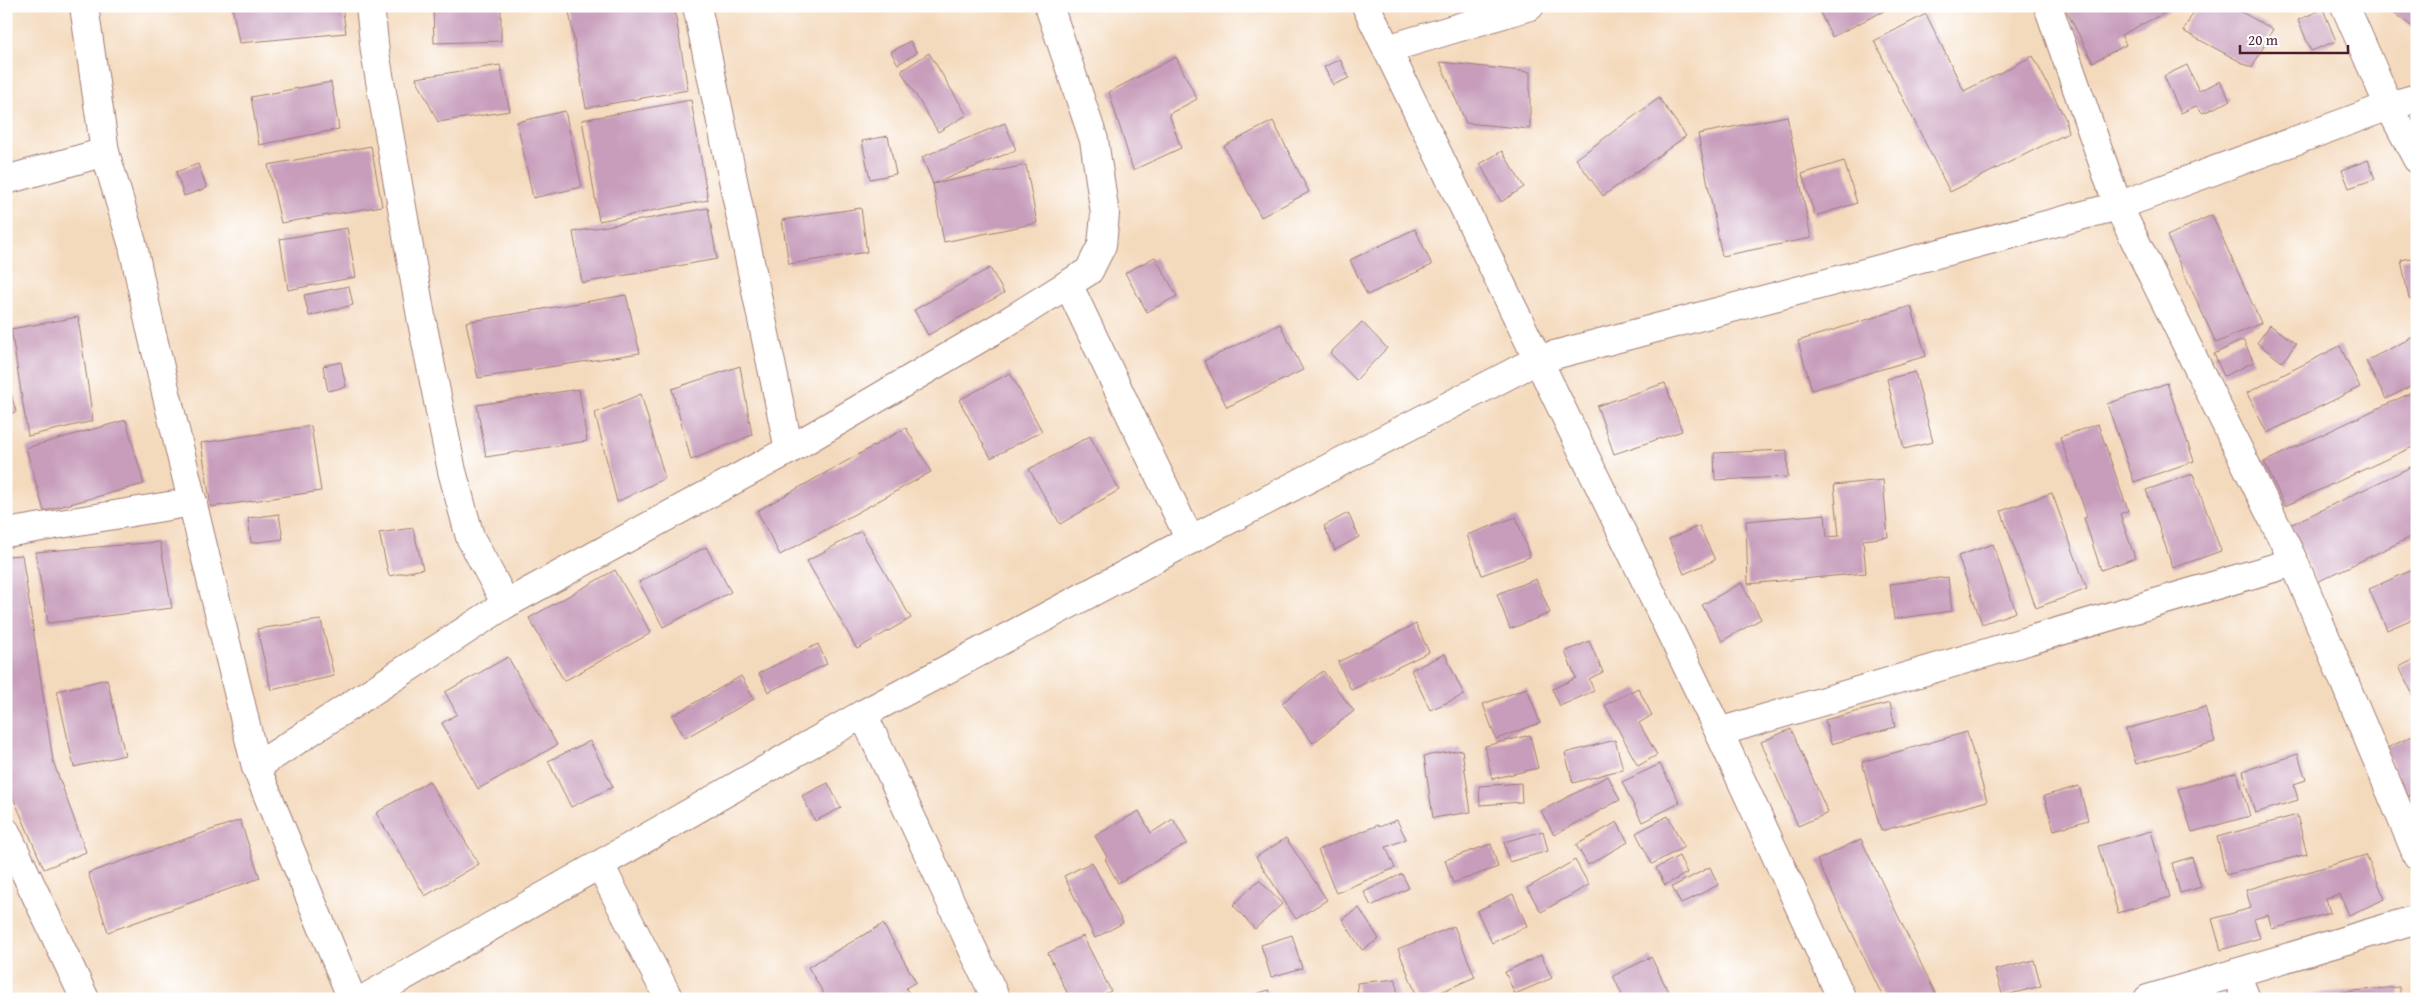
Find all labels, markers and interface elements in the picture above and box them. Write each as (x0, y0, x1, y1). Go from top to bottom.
scale bar (2240, 22, 2348, 54)
text: 20 m (2248, 29, 2279, 50)

